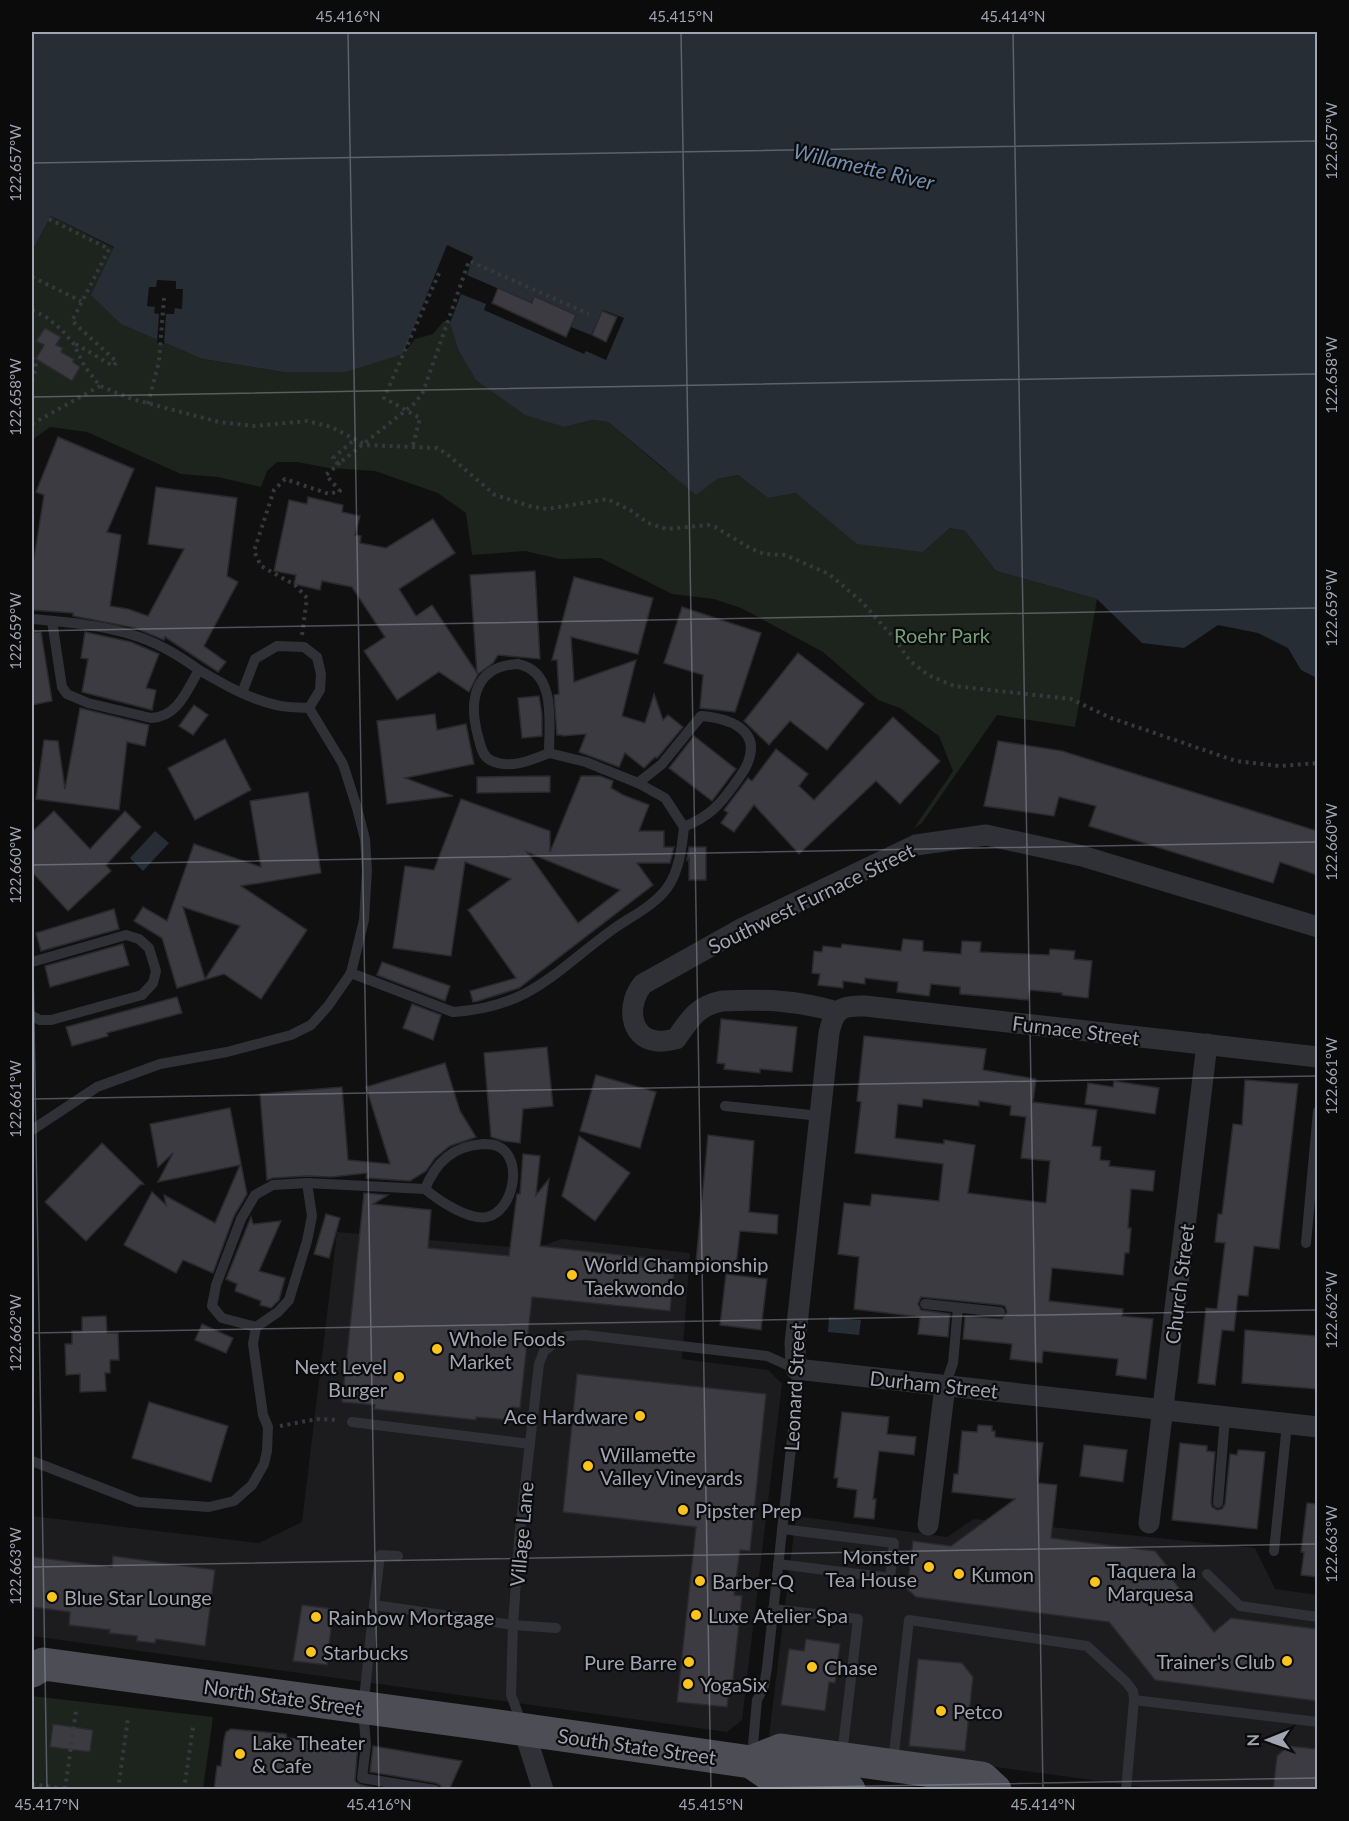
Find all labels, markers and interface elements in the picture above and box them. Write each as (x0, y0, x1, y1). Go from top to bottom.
text: 45.416°N (316, 7, 380, 25)
text: 45.415°N (649, 7, 713, 25)
text: 45.414°N (981, 7, 1045, 25)
text: 122.657°W (1322, 102, 1340, 180)
text: 122.657°W (6, 124, 24, 202)
water label: Willamette River (791, 138, 938, 195)
text: 122.658°W (1322, 336, 1340, 414)
text: 122.658°W (6, 358, 24, 436)
text: 122.659°W (1322, 569, 1340, 647)
text: 122.659°W (6, 592, 24, 670)
park label: Roehr Park (894, 623, 991, 647)
text: 122.660°W (1322, 803, 1340, 881)
text: 122.660°W (6, 826, 24, 904)
street label: Southwest Furnace Street (704, 838, 918, 958)
street label: Furnace Street (1011, 1010, 1141, 1050)
text: 122.661°W (1322, 1037, 1340, 1115)
text: 122.661°W (6, 1060, 24, 1138)
street label: Church Street (1160, 1222, 1198, 1346)
place label: World Championship Taekwondo (584, 1252, 769, 1299)
marker: World Championship Taekwondo (565, 1268, 579, 1282)
text: 122.662°W (1322, 1271, 1340, 1349)
text: 122.662°W (6, 1294, 24, 1372)
street label: Leonard Street (779, 1322, 809, 1452)
place label: Whole Foods Market (449, 1326, 566, 1373)
marker: Whole Foods Market (430, 1342, 444, 1356)
place label: Next Level Burger (294, 1354, 388, 1401)
street label: Durham Street (869, 1365, 999, 1403)
marker: Next Level Burger (392, 1370, 406, 1384)
place label: Ace Hardware (504, 1404, 628, 1428)
marker: Ace Hardware (633, 1409, 647, 1423)
place label: Willamette Valley Vineyards (600, 1442, 743, 1489)
marker: Willamette Valley Vineyards (581, 1459, 595, 1473)
street label: Village Lane (504, 1480, 538, 1588)
place label: Pipster Prep (695, 1498, 802, 1522)
marker: Pipster Prep (676, 1503, 690, 1517)
text: 122.663°W (1322, 1505, 1340, 1583)
text: 122.663°W (6, 1527, 24, 1605)
place label: Monster Tea House (825, 1544, 918, 1591)
place label: Taquera la Marquesa (1107, 1558, 1196, 1605)
marker: Monster Tea House (922, 1560, 936, 1574)
place label: Kumon (971, 1562, 1034, 1586)
marker: Kumon (952, 1567, 966, 1581)
place label: Barber-Q (712, 1569, 794, 1593)
marker: Barber-Q (693, 1574, 707, 1588)
marker: Taquera la Marquesa (1088, 1575, 1102, 1589)
place label: Blue Star Lounge (64, 1585, 212, 1609)
marker: Blue Star Lounge (45, 1590, 59, 1604)
place label: Luxe Atelier Spa (708, 1603, 848, 1627)
place label: Rainbow Mortgage (328, 1605, 494, 1629)
marker: Luxe Atelier Spa (689, 1608, 703, 1622)
marker: Rainbow Mortgage (309, 1610, 323, 1624)
place label: Starbucks (323, 1640, 409, 1664)
marker: Starbucks (304, 1645, 318, 1659)
place label: Trainer's Club (1156, 1649, 1275, 1673)
place label: Pure Barre (584, 1650, 677, 1674)
marker: Trainer's Club (1280, 1654, 1294, 1668)
marker: Pure Barre (682, 1655, 696, 1669)
place label: Chase (824, 1655, 878, 1679)
marker: Chase (805, 1660, 819, 1674)
place label: YogaSix (700, 1672, 767, 1696)
street label: North State Street (202, 1674, 364, 1720)
marker: YogaSix (681, 1677, 695, 1691)
place label: Petco (953, 1699, 1003, 1723)
marker: Petco (934, 1704, 948, 1718)
north arrow (1238, 1710, 1298, 1770)
street label: South State Street (556, 1723, 718, 1769)
place label: Lake Theater & Cafe (252, 1730, 366, 1777)
text: N (1243, 1734, 1262, 1747)
marker: Lake Theater & Cafe (233, 1747, 247, 1761)
text: 45.417°N (15, 1795, 79, 1813)
text: 45.416°N (347, 1795, 411, 1813)
text: 45.415°N (679, 1795, 743, 1813)
text: 45.414°N (1011, 1795, 1075, 1813)

